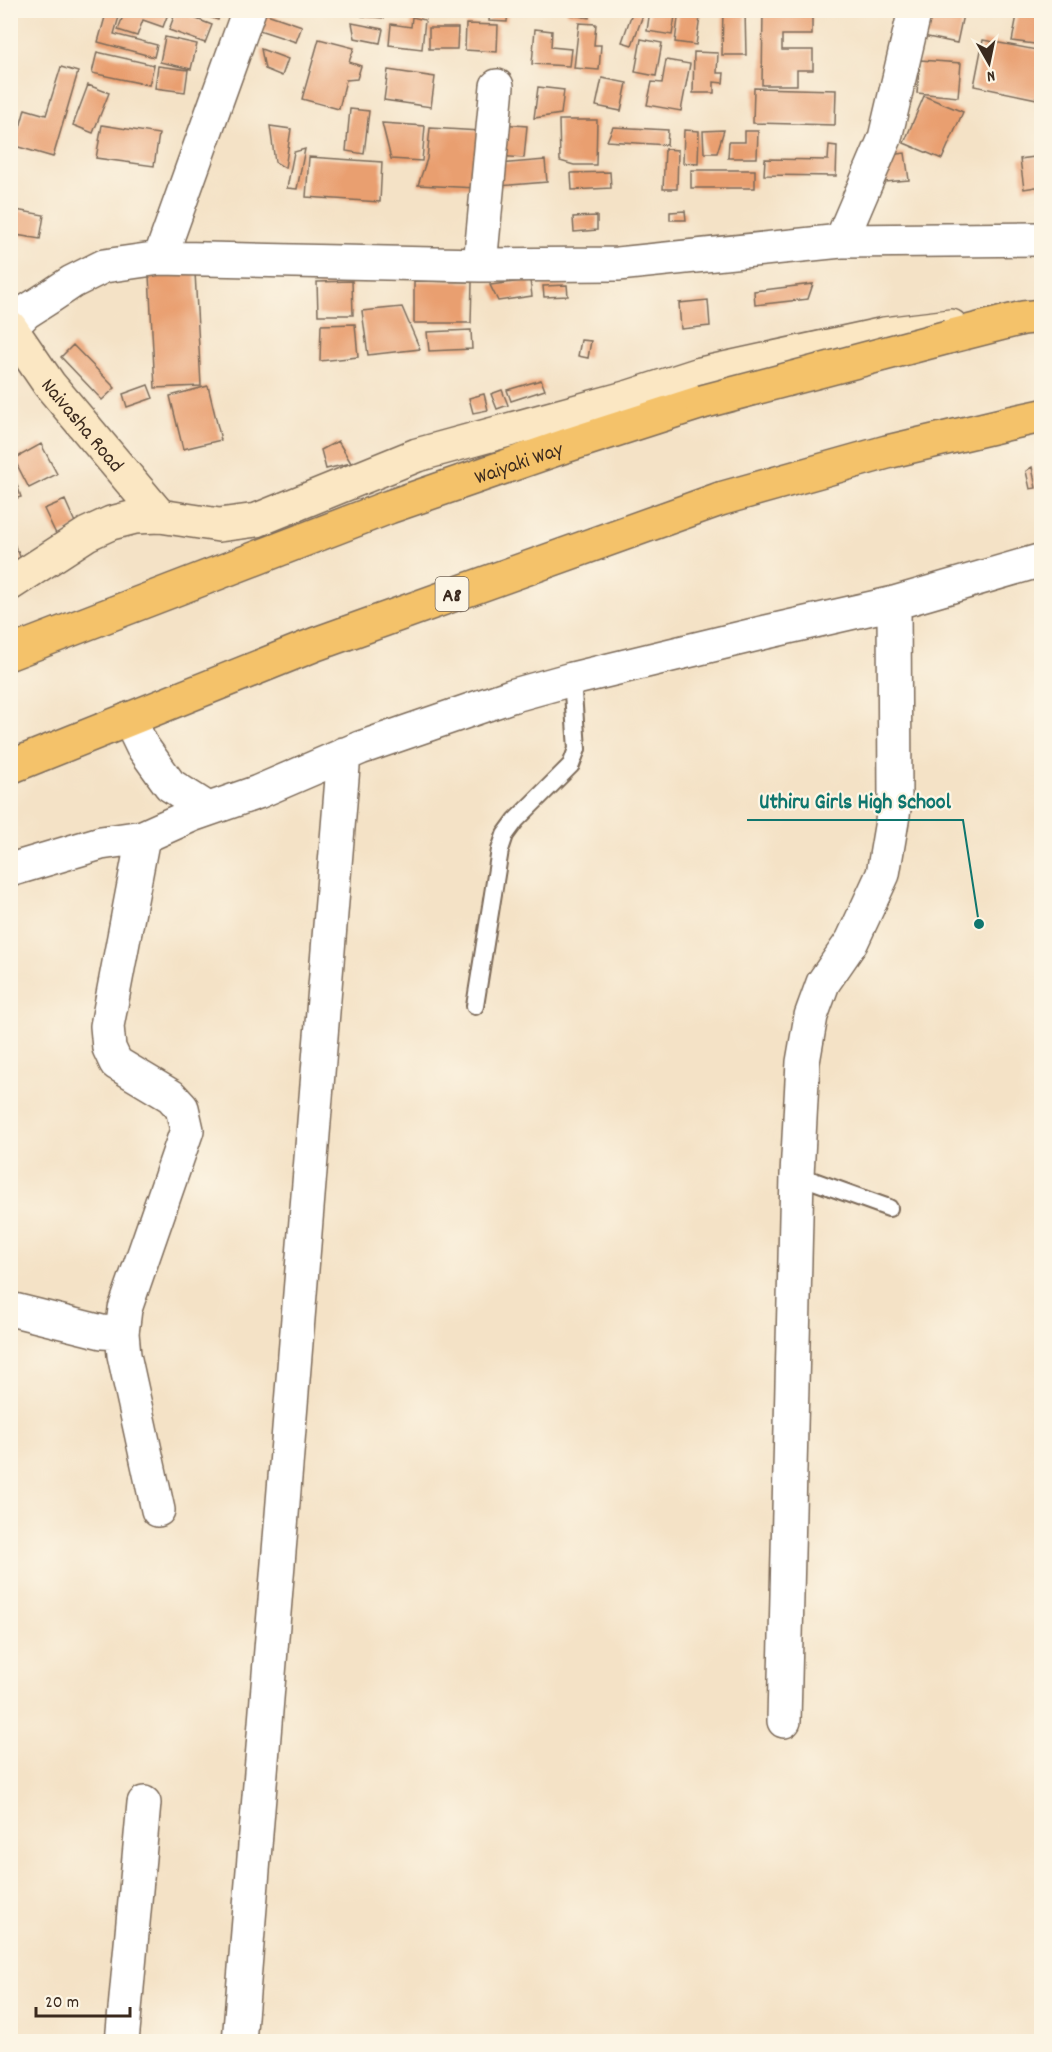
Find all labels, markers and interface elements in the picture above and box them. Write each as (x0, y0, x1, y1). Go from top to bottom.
north arrow (959, 33, 1019, 93)
text: N (985, 63, 997, 87)
street label: Naivasha Road (32, 373, 129, 480)
street label: Waiyaki Way (471, 436, 568, 494)
road number: A8 (436, 577, 468, 611)
callout: Uthiru Girls High School (747, 780, 963, 820)
text: Uthiru Girls High School (759, 788, 952, 819)
scale bar (36, 1980, 130, 2018)
text: 20 m (45, 1991, 79, 2016)

